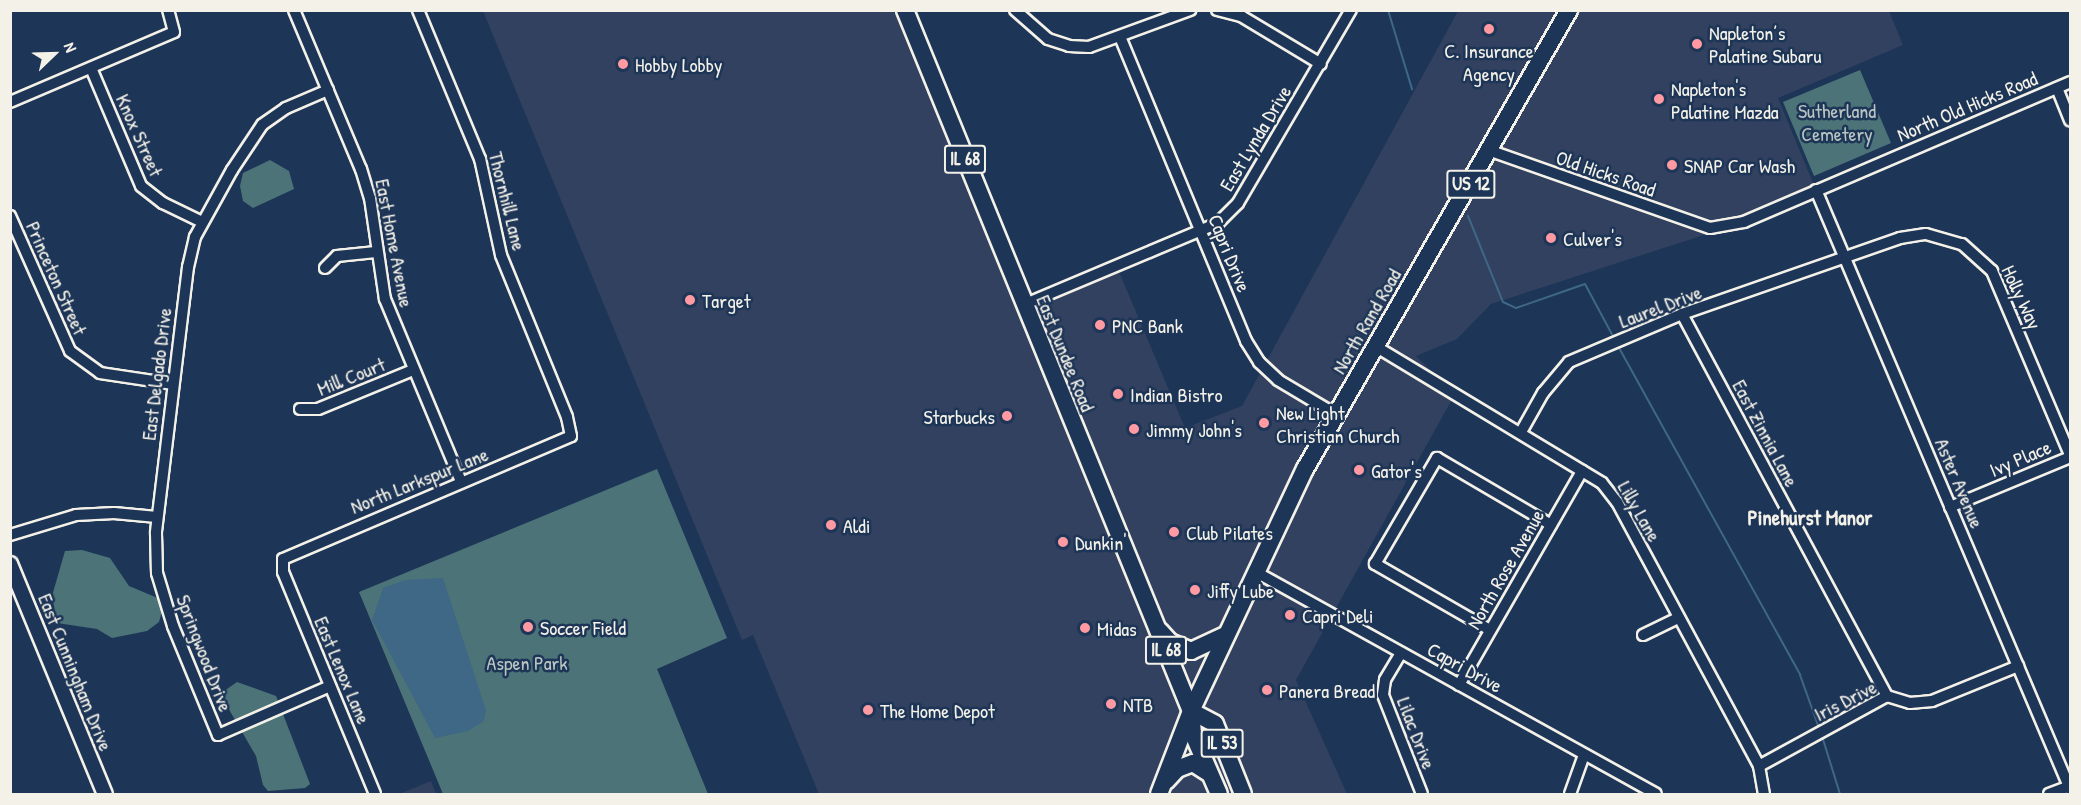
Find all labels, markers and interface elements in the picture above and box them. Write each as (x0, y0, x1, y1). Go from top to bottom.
place label: Napleton’s Palatine Subaru (1709, 20, 1822, 67)
marker: C. Insurance Agency (1482, 22, 1496, 36)
north arrow (24, 24, 84, 84)
marker: Napleton’s Palatine Subaru (1690, 37, 1704, 51)
place label: C. Insurance Agency (1444, 38, 1534, 85)
text: N (59, 39, 82, 55)
place label: Hobby Lobby (635, 52, 722, 76)
marker: Hobby Lobby (616, 57, 630, 71)
street label: North Old Hicks Road (1893, 66, 2041, 146)
place label: Napleton's Palatine Mazda (1671, 76, 1779, 123)
street label: East Lynda Drive (1214, 81, 1296, 195)
street label: Knox Street (111, 90, 169, 180)
marker: Napleton's Palatine Mazda (1652, 92, 1666, 106)
park label: Sutherland Cemetery (1798, 99, 1876, 146)
road number: IL 68 (942, 144, 988, 174)
street label: Old Hicks Road (1553, 145, 1659, 201)
street label: Thornhill Lane (484, 149, 532, 253)
place label: SNAP Car Wash (1684, 153, 1795, 177)
marker: SNAP Car Wash (1665, 158, 1679, 172)
road number: US 12 (1446, 169, 1496, 199)
street label: East Home Avenue (371, 177, 419, 309)
street label: Capri Drive (1204, 211, 1256, 295)
street label: Princeton Street (21, 218, 93, 338)
place label: Culver's (1563, 226, 1622, 250)
marker: Culver's (1544, 231, 1558, 245)
street label: Holly Way (1997, 261, 2047, 333)
street label: North Rand Road (1326, 264, 1406, 378)
street label: Laurel Drive (1615, 279, 1705, 333)
place label: Target (702, 288, 751, 312)
street label: East Dundee Road (1032, 291, 1100, 415)
marker: Target (683, 293, 697, 307)
street label: East Delgado Drive (136, 306, 176, 442)
place label: PNC Bank (1112, 313, 1183, 337)
marker: PNC Bank (1093, 318, 1107, 332)
street label: Mill Court (313, 352, 389, 400)
street label: East Zinnia Lane (1728, 375, 1804, 491)
place label: Indian Bistro (1130, 382, 1222, 406)
marker: Indian Bistro (1111, 387, 1125, 401)
place label: New Light Christian Church (1276, 400, 1399, 447)
place label: Starbucks (923, 404, 995, 428)
marker: Starbucks (1000, 409, 1014, 423)
marker: New Light Christian Church (1257, 416, 1271, 430)
place label: Jimmy John's (1146, 417, 1242, 441)
marker: Jimmy John's (1127, 422, 1141, 436)
street label: Aster Avenue (1930, 434, 1990, 532)
street label: Ivy Place (1986, 434, 2054, 482)
street label: North Larkspur Lane (347, 441, 491, 519)
place label: Gator's (1371, 458, 1422, 482)
marker: Gator's (1352, 463, 1366, 477)
street label: Lilly Lane (1613, 476, 1667, 546)
street label: North Rose Avenue (1461, 505, 1549, 633)
district label: Pinehurst Manor (1748, 505, 1872, 531)
place label: Aldi (843, 513, 870, 537)
marker: Aldi (824, 518, 838, 532)
place label: Club Pilates (1186, 520, 1273, 544)
marker: Club Pilates (1167, 525, 1181, 539)
place label: Dunkin' (1075, 530, 1127, 554)
marker: Dunkin' (1056, 535, 1070, 549)
place label: Jiffy Lube (1207, 578, 1274, 602)
marker: Jiffy Lube (1188, 583, 1202, 597)
street label: East Cunningham Drive (34, 590, 118, 754)
street label: Springwood Drive (172, 591, 238, 715)
place label: Capri Deli (1302, 603, 1373, 627)
marker: Capri Deli (1283, 608, 1297, 622)
street label: East Lenox Lane (310, 613, 376, 727)
place label: Soccer Field (540, 615, 626, 639)
place label: Midas (1097, 616, 1137, 640)
marker: Soccer Field (521, 620, 535, 634)
marker: Midas (1078, 621, 1092, 635)
road number: IL 68 (1144, 635, 1188, 665)
street label: Capri Drive (1423, 637, 1507, 697)
park label: Aspen Park (486, 650, 568, 674)
street label: Iris Drive (1810, 674, 1880, 726)
place label: Panera Bread (1279, 678, 1375, 702)
marker: Panera Bread (1260, 683, 1274, 697)
place label: NTB (1123, 692, 1153, 716)
street label: Lilac Drive (1392, 694, 1442, 772)
marker: NTB (1104, 697, 1118, 711)
place label: The Home Depot (880, 698, 995, 722)
marker: The Home Depot (861, 703, 875, 717)
road number: IL 53 (1200, 728, 1244, 758)

